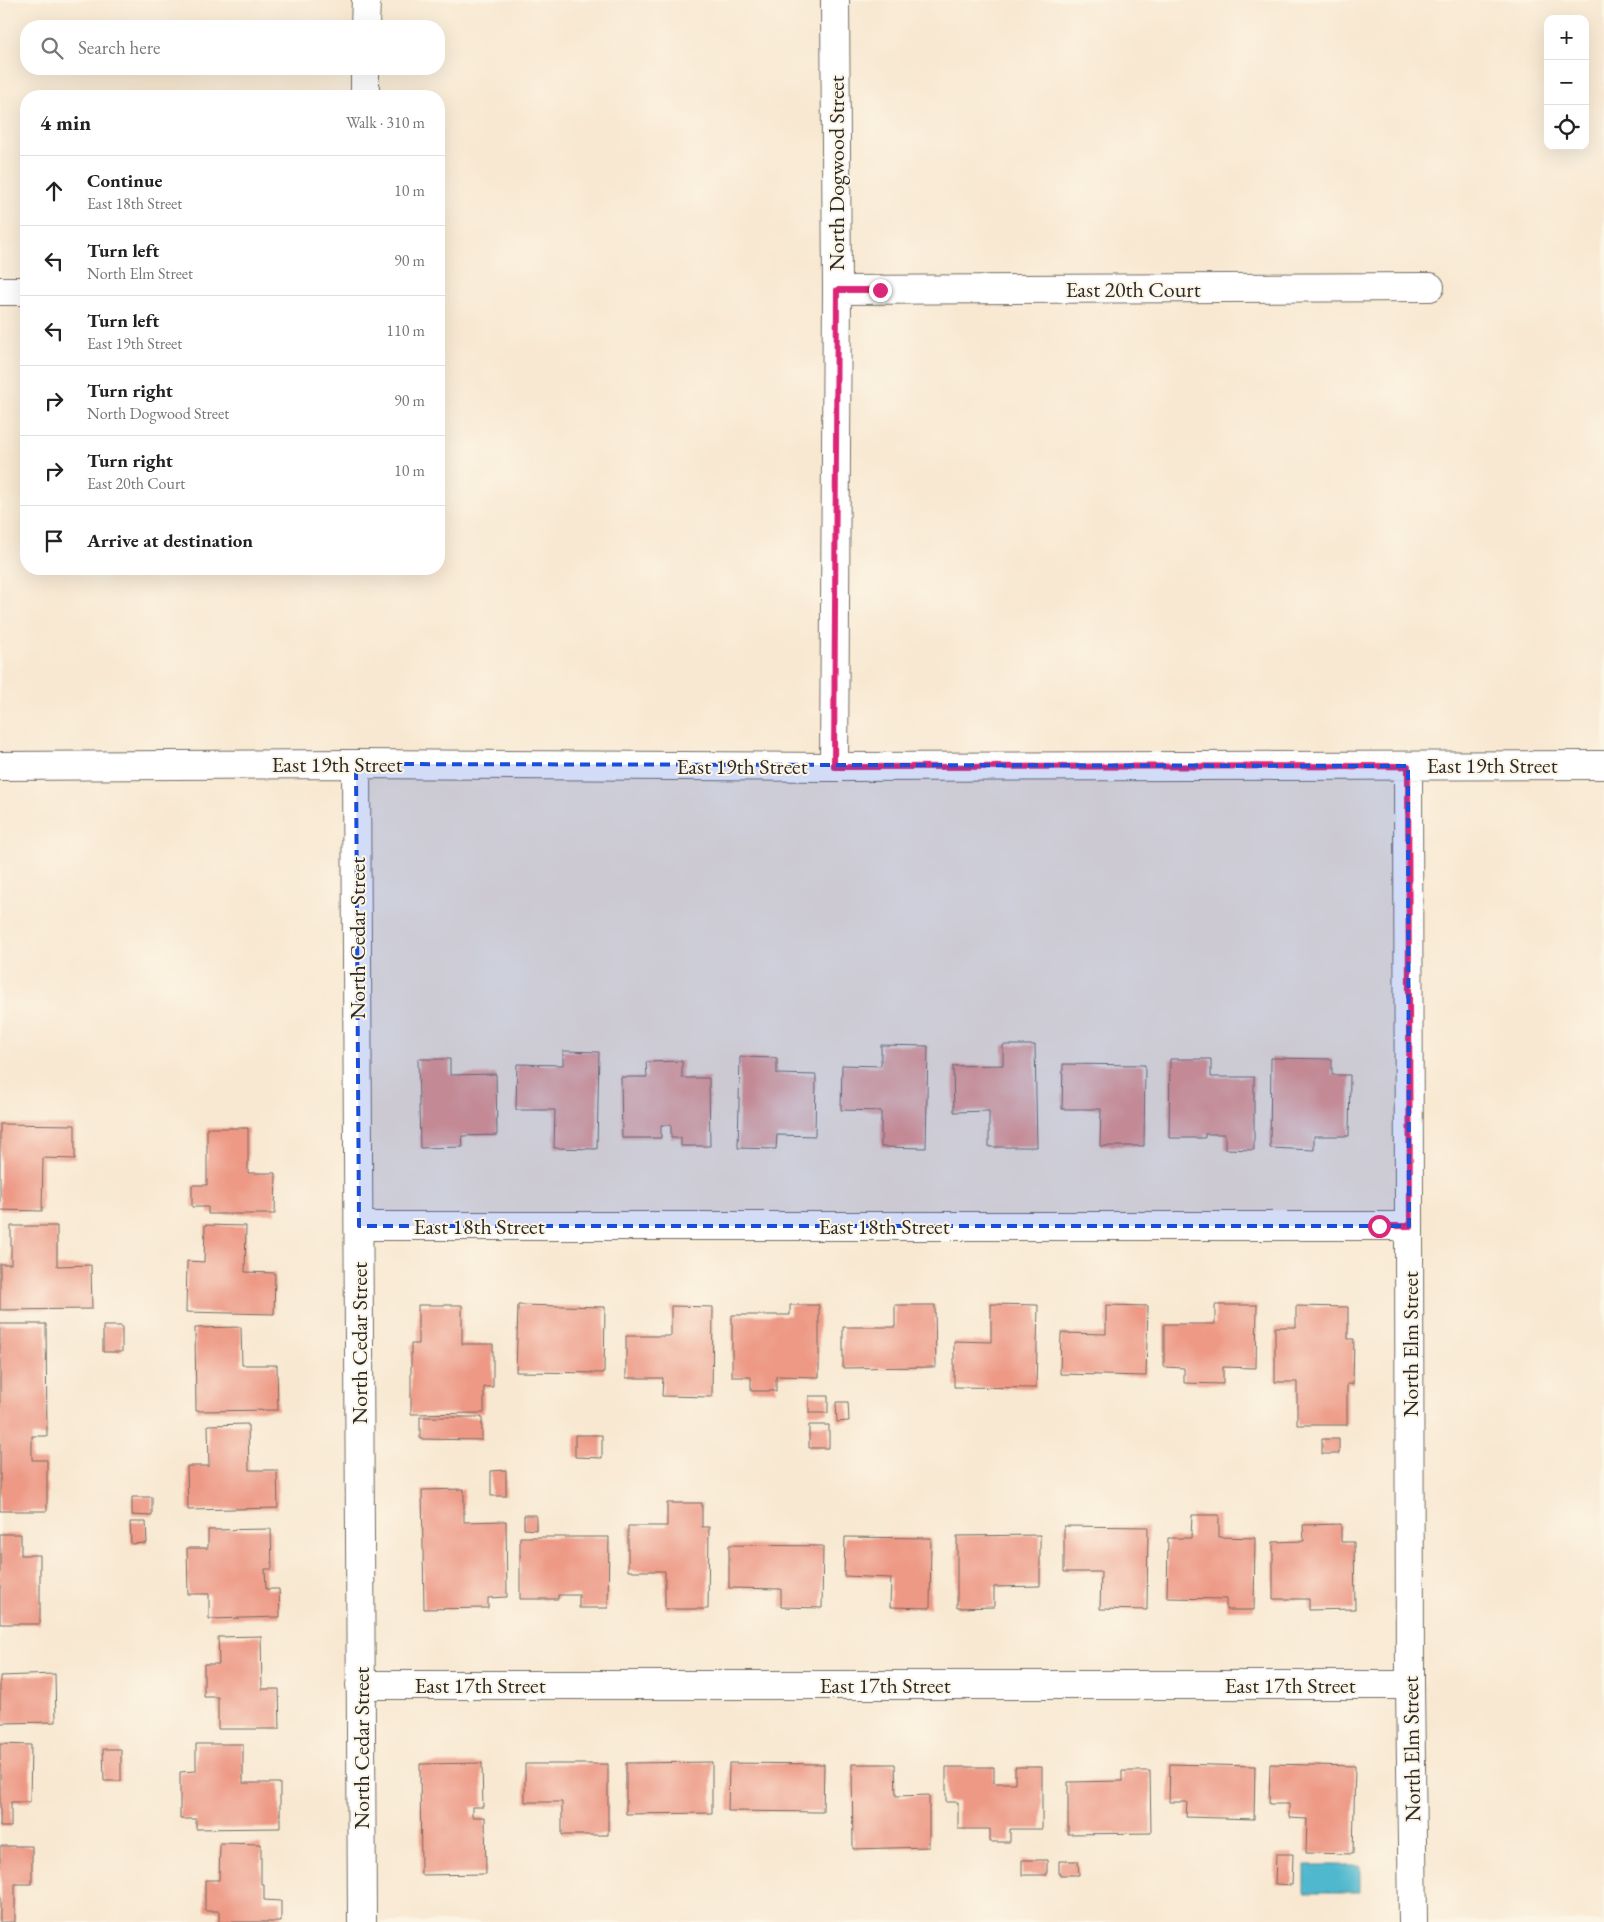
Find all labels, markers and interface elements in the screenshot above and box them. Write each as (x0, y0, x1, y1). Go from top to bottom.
map controls (1544, 15, 1589, 150)
button: + (1544, 15, 1589, 60)
search box (20, 20, 445, 75)
icon: search (38, 34, 66, 62)
text: Search here (78, 35, 160, 60)
button: − (1544, 60, 1589, 105)
street label: North Dogwood Street (822, 75, 851, 271)
button: locate (1544, 105, 1589, 150)
text: 4 min (40, 109, 91, 136)
text: Walk · 310 m (346, 112, 425, 133)
text: Continue (87, 168, 162, 193)
icon: ahead (40, 177, 68, 205)
text: 10 m (394, 180, 425, 201)
text: East 18th Street (87, 193, 182, 214)
text: Turn left (87, 238, 159, 263)
icon: left (40, 247, 68, 275)
text: 90 m (394, 250, 425, 271)
text: North Elm Street (87, 263, 193, 284)
street label: East 20th Court (1065, 275, 1201, 304)
route end (869, 279, 892, 302)
text: Turn left (87, 308, 159, 333)
icon: left (40, 317, 68, 345)
text: 110 m (386, 320, 425, 341)
text: East 19th Street (87, 333, 182, 354)
text: Turn right (87, 378, 173, 403)
icon: right (40, 387, 68, 415)
text: 90 m (394, 390, 425, 411)
text: North Dogwood Street (87, 403, 229, 424)
text: Turn right (87, 448, 173, 473)
icon: right (40, 457, 68, 485)
text: 10 m (394, 460, 425, 481)
text: East 20th Court (87, 473, 185, 494)
icon: arrive (40, 527, 68, 555)
text: Arrive at destination (87, 528, 253, 553)
street label: East 19th Street (271, 750, 403, 779)
street label: East 19th Street (1426, 751, 1558, 780)
street label: East 19th Street (676, 752, 808, 781)
street label: North Cedar Street (343, 857, 372, 1019)
street label: East 18th Street (413, 1212, 545, 1241)
street label: East 18th Street (818, 1212, 950, 1241)
route start (1368, 1215, 1391, 1238)
street label: North Cedar Street (345, 1262, 374, 1424)
street label: North Elm Street (1396, 1271, 1425, 1417)
street label: North Cedar Street (347, 1667, 376, 1829)
street label: East 17th Street (414, 1671, 546, 1700)
street label: East 17th Street (819, 1671, 951, 1700)
street label: East 17th Street (1224, 1671, 1356, 1700)
street label: North Elm Street (1396, 1676, 1427, 1822)

